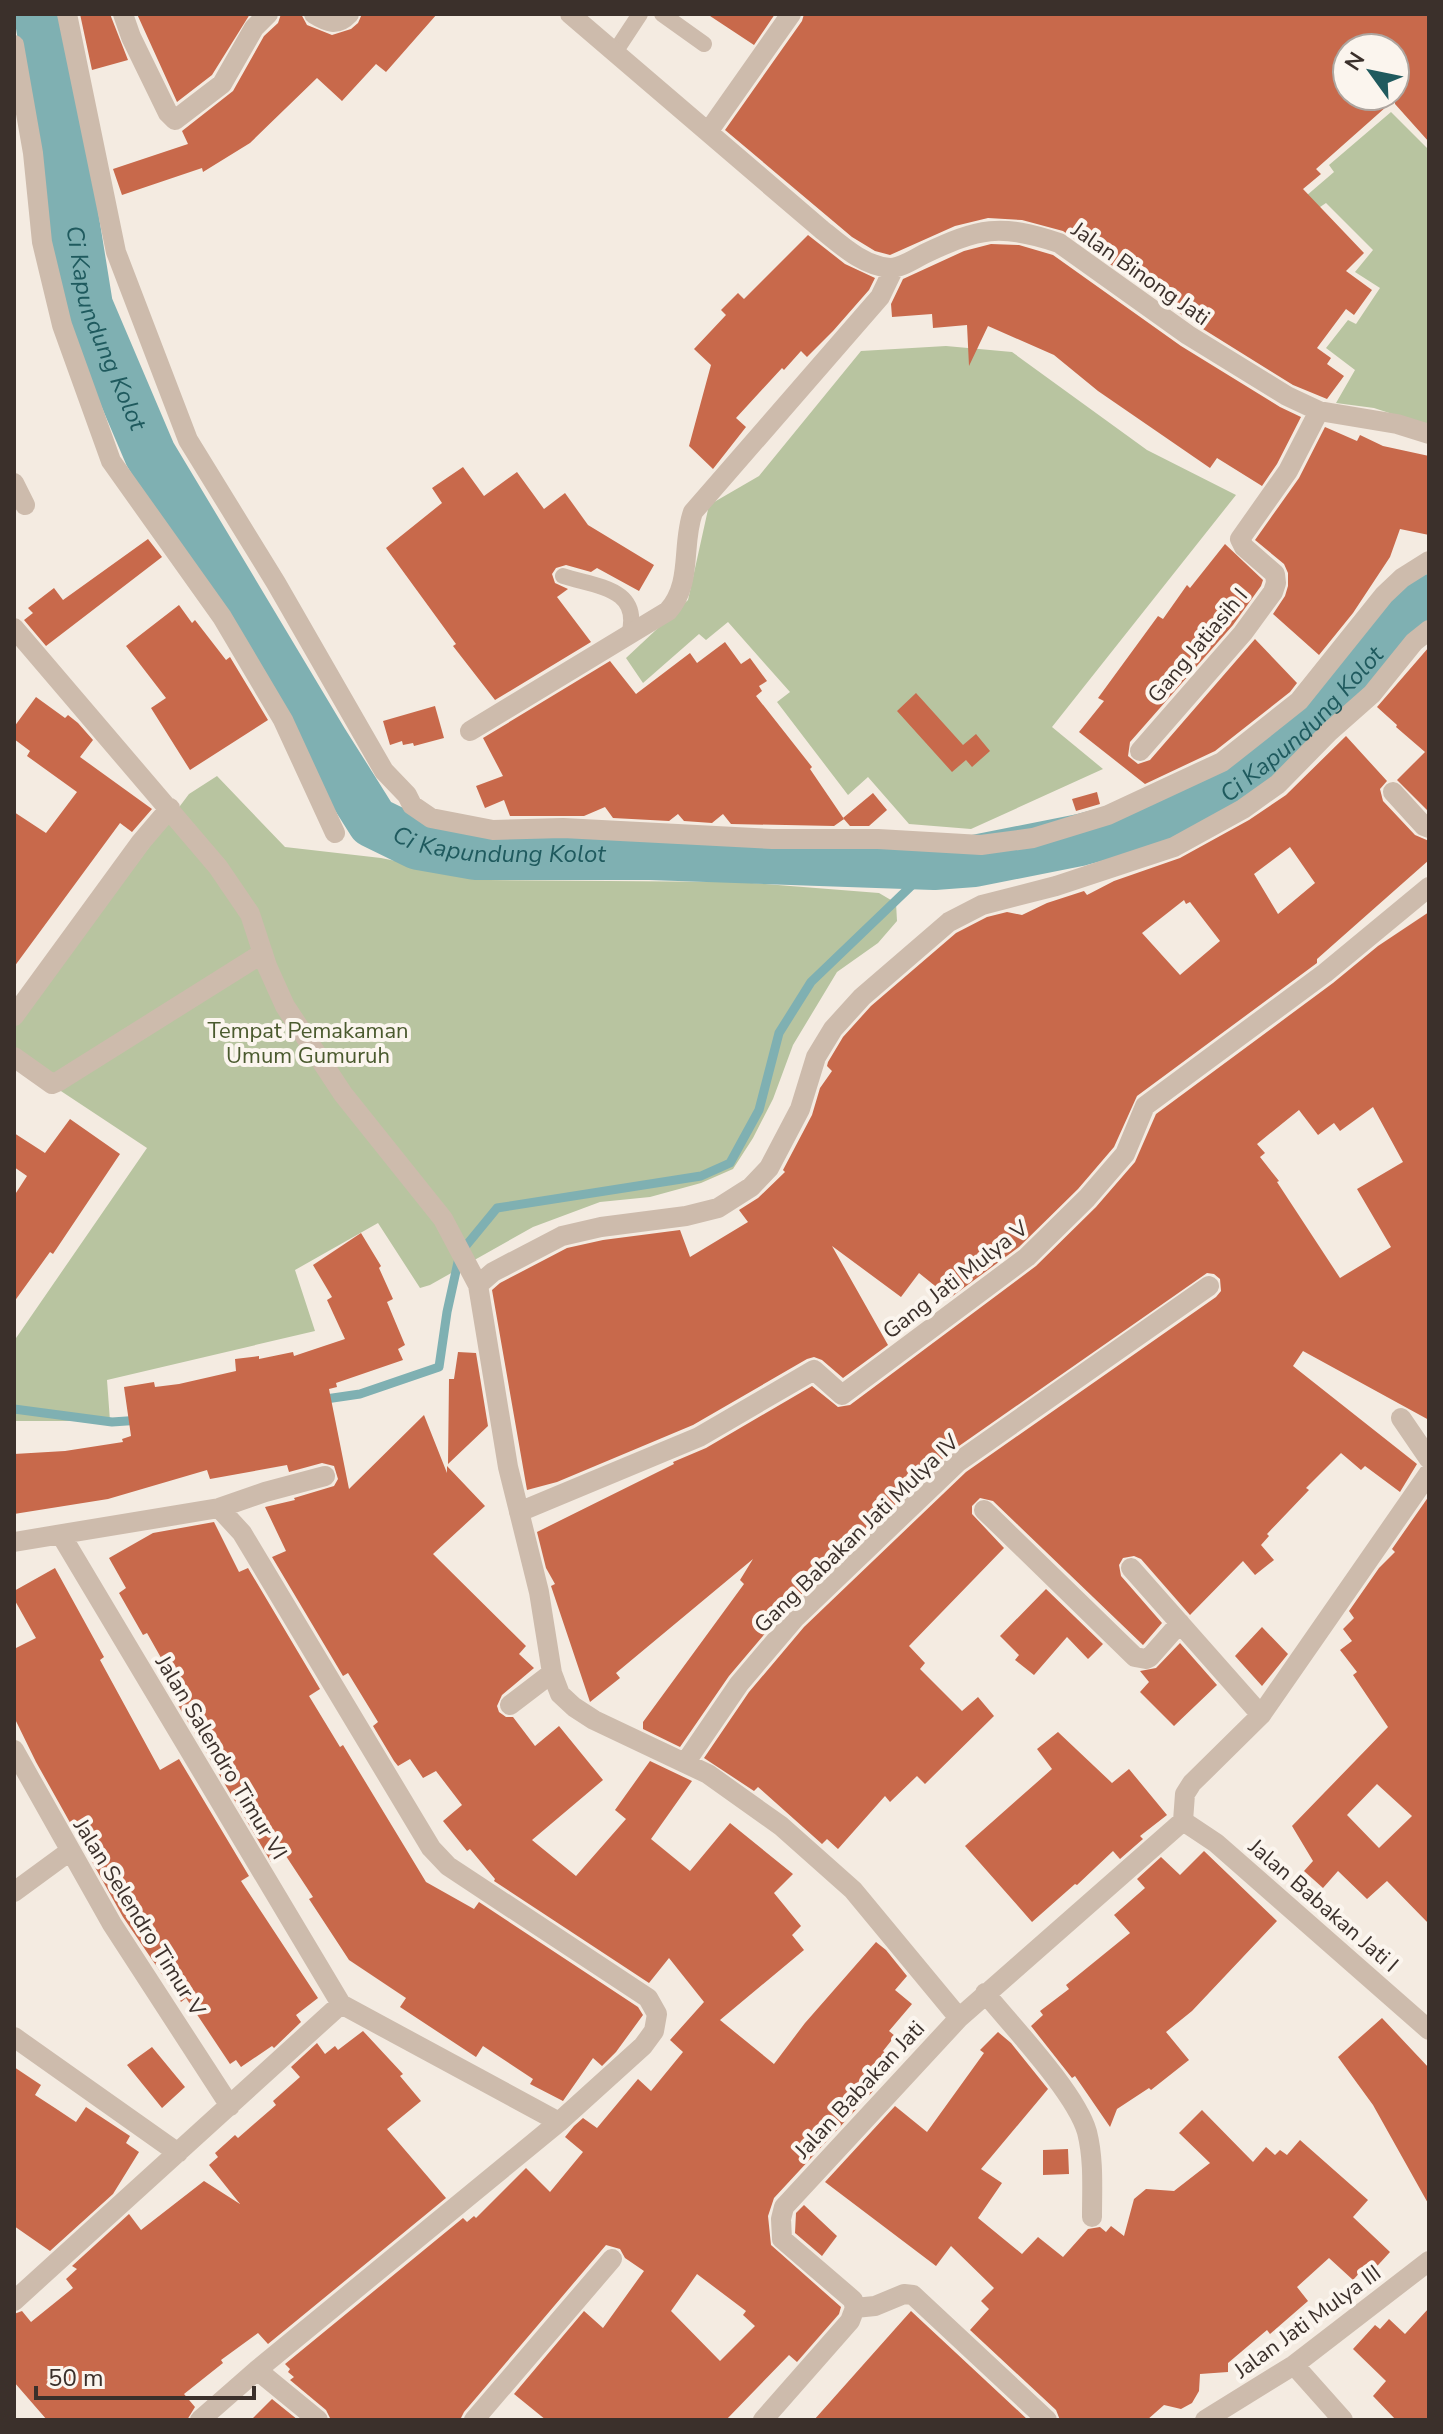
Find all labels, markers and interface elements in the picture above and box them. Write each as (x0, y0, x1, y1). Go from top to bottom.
north arrow (1331, 32, 1411, 112)
text: N (1338, 47, 1372, 77)
street label: Jalan Binong Jati (1064, 214, 1216, 333)
water label: Ci Kapundung Kolot (58, 223, 154, 436)
street label: Gang Jatiasih I (1141, 582, 1255, 709)
water label: Ci Kapundung Kolot (1213, 639, 1391, 810)
water label: Ci Kapundung Kolot (387, 818, 606, 870)
park label: Tempat Pemakaman Umum Gumuruh (207, 1016, 409, 1071)
street label: Gang Jati Mulya V (877, 1213, 1035, 1346)
street label: Gang Babakan Jati Mulya IV (748, 1427, 966, 1640)
street label: Jalan Salendro Timur VI (148, 1649, 294, 1865)
street label: Jalan Selendro Timur V (66, 1812, 213, 2023)
street label: Jalan Babakan Jati I (1241, 1832, 1405, 1979)
street label: Jalan Babakan Jati (787, 2014, 932, 2166)
street label: Jalan Jati Mulya III (1227, 2258, 1387, 2386)
scale bar (36, 2350, 254, 2400)
text: 50 m (48, 2362, 104, 2394)

